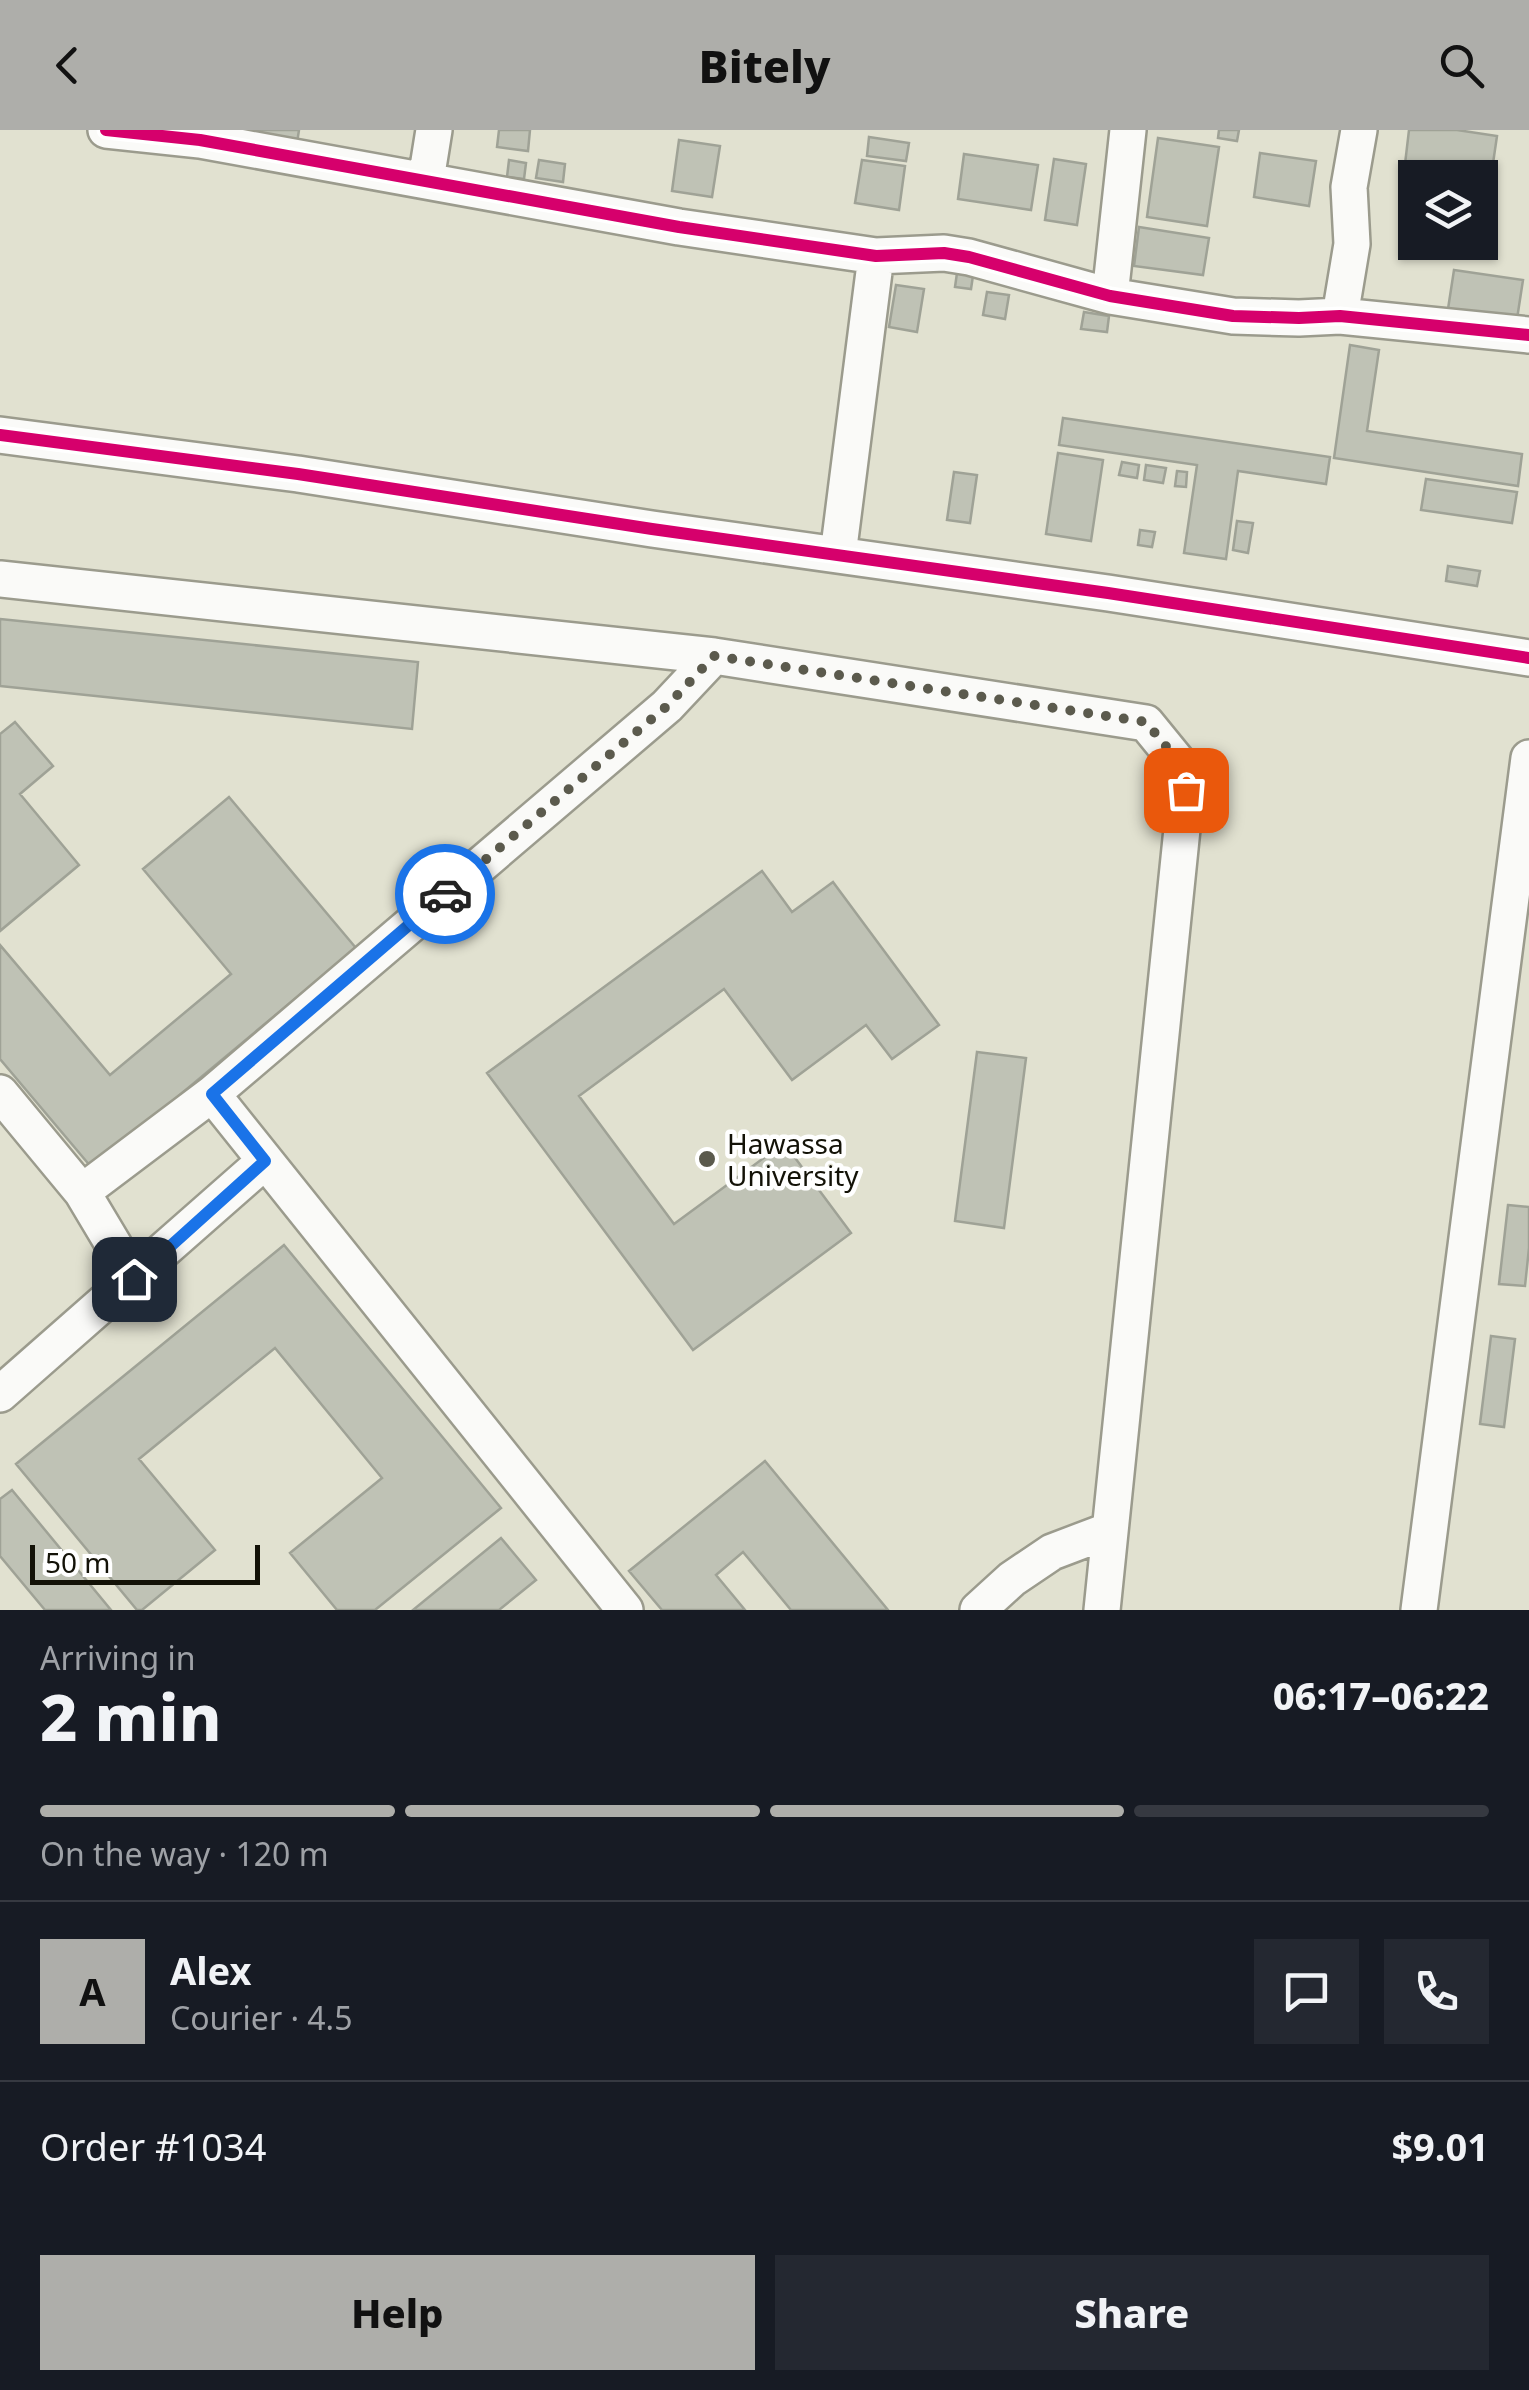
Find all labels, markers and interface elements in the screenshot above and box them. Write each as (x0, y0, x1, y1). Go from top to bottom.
text: Bitely (699, 35, 830, 96)
icon: back (40, 38, 95, 93)
icon: search (1434, 38, 1489, 93)
map controls (1398, 160, 1498, 260)
button: layers (1398, 160, 1498, 260)
pin (1144, 748, 1229, 833)
icon: bag (1159, 763, 1214, 818)
courier (395, 844, 495, 944)
icon: car (418, 867, 473, 922)
place label: Hawassa University (727, 1124, 859, 1194)
marker: Hawassa University (696, 1148, 718, 1170)
pin (92, 1237, 177, 1322)
icon: home (107, 1252, 162, 1307)
scale bar (30, 1540, 260, 1584)
text: 50 m (45, 1543, 111, 1581)
text: Arriving in (40, 1636, 195, 1679)
text: 06:17–06:22 (1273, 1669, 1489, 1721)
text: 2 min (40, 1672, 222, 1760)
text: On the way · 120 m (40, 1832, 329, 1875)
button: chat (1254, 1939, 1359, 2044)
button: phone (1384, 1939, 1489, 2044)
text: Alex (170, 1944, 252, 1996)
text: A (79, 1965, 106, 2017)
text: Courier · 4.5 (170, 1996, 353, 2039)
text: Order #1034 (40, 2120, 266, 2172)
text: $9.01 (1391, 2120, 1489, 2172)
button: Help (40, 2255, 755, 2370)
button: Share (775, 2255, 1489, 2370)

